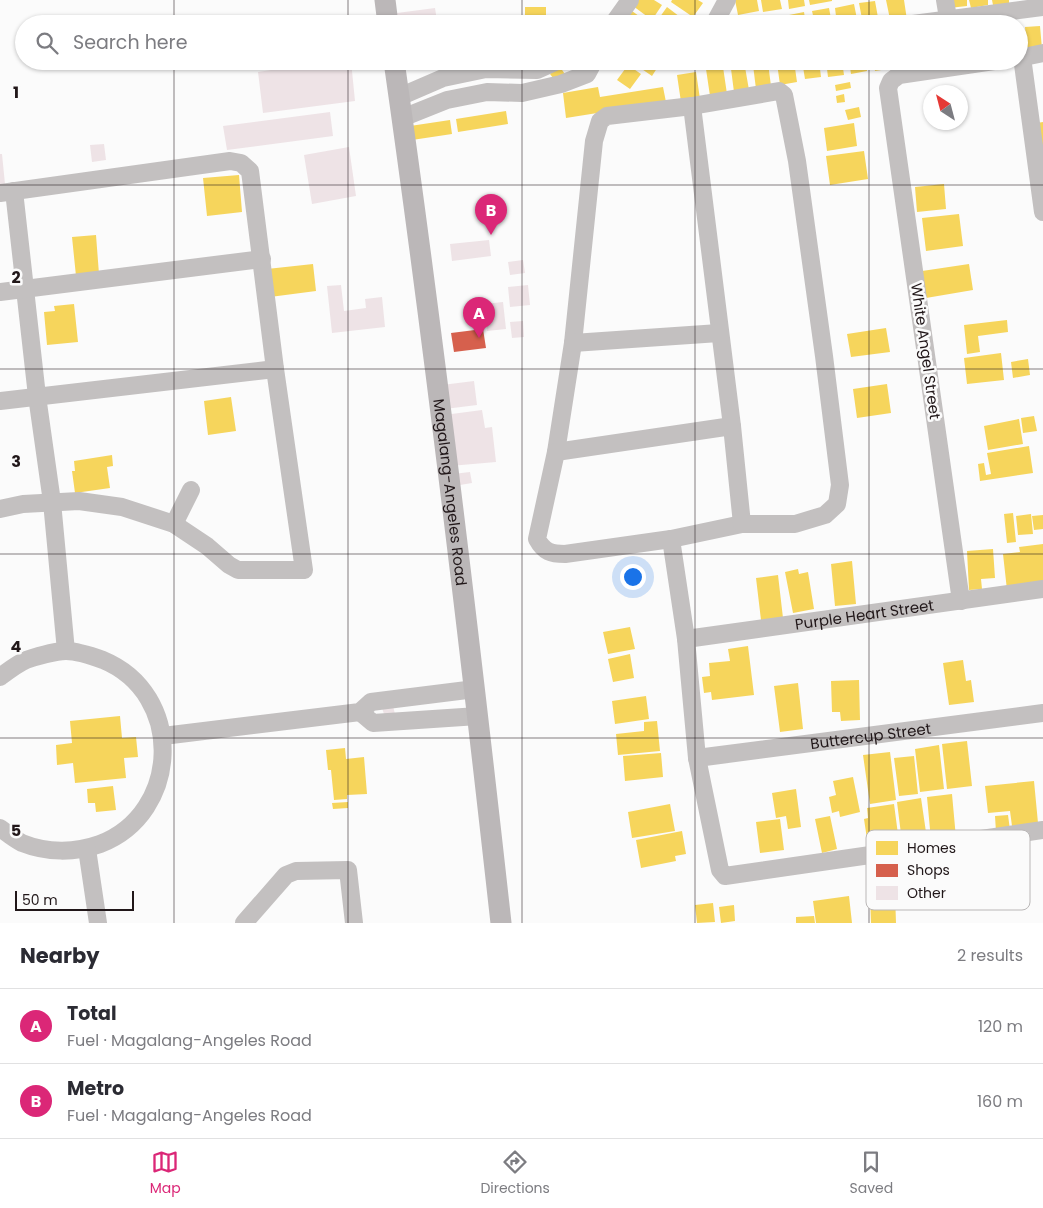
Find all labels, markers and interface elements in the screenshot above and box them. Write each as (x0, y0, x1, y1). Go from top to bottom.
search box (15, 15, 1028, 70)
icon: search (33, 29, 61, 57)
text: Search here (73, 29, 187, 56)
text: 1 (13, 81, 19, 104)
north arrow (923, 85, 968, 130)
pin: B (475, 194, 507, 235)
text: 2 (11, 266, 21, 289)
street label: White Angel Street (906, 281, 946, 421)
pin: A (463, 297, 495, 338)
street label: Magalang-Angeles Road (429, 398, 473, 587)
text: 3 (11, 450, 21, 473)
your location (620, 564, 646, 590)
street label: Purple Heart Street (793, 594, 935, 634)
text: 4 (11, 635, 22, 658)
street label: Buttercup Street (809, 717, 932, 754)
text: 5 (11, 819, 21, 842)
legend (866, 830, 1030, 910)
text: Homes (907, 838, 956, 858)
text: Shops (907, 860, 950, 880)
text: Other (907, 883, 946, 903)
scale bar (15, 888, 134, 911)
text: 50 m (22, 890, 58, 910)
text: Nearby (20, 941, 100, 970)
text: 2 results (957, 944, 1023, 967)
text: Total (67, 1000, 117, 1027)
text: A (30, 1015, 42, 1038)
text: 120 m (978, 1015, 1023, 1038)
text: Fuel · Magalang-Angeles Road (67, 1029, 312, 1052)
text: Metro (67, 1075, 124, 1102)
text: B (31, 1090, 41, 1113)
text: 160 m (977, 1090, 1023, 1113)
text: Fuel · Magalang-Angeles Road (67, 1104, 312, 1127)
tab: Map (150, 1148, 181, 1199)
tab: Directions (480, 1148, 550, 1199)
tab: Saved (849, 1148, 893, 1199)

